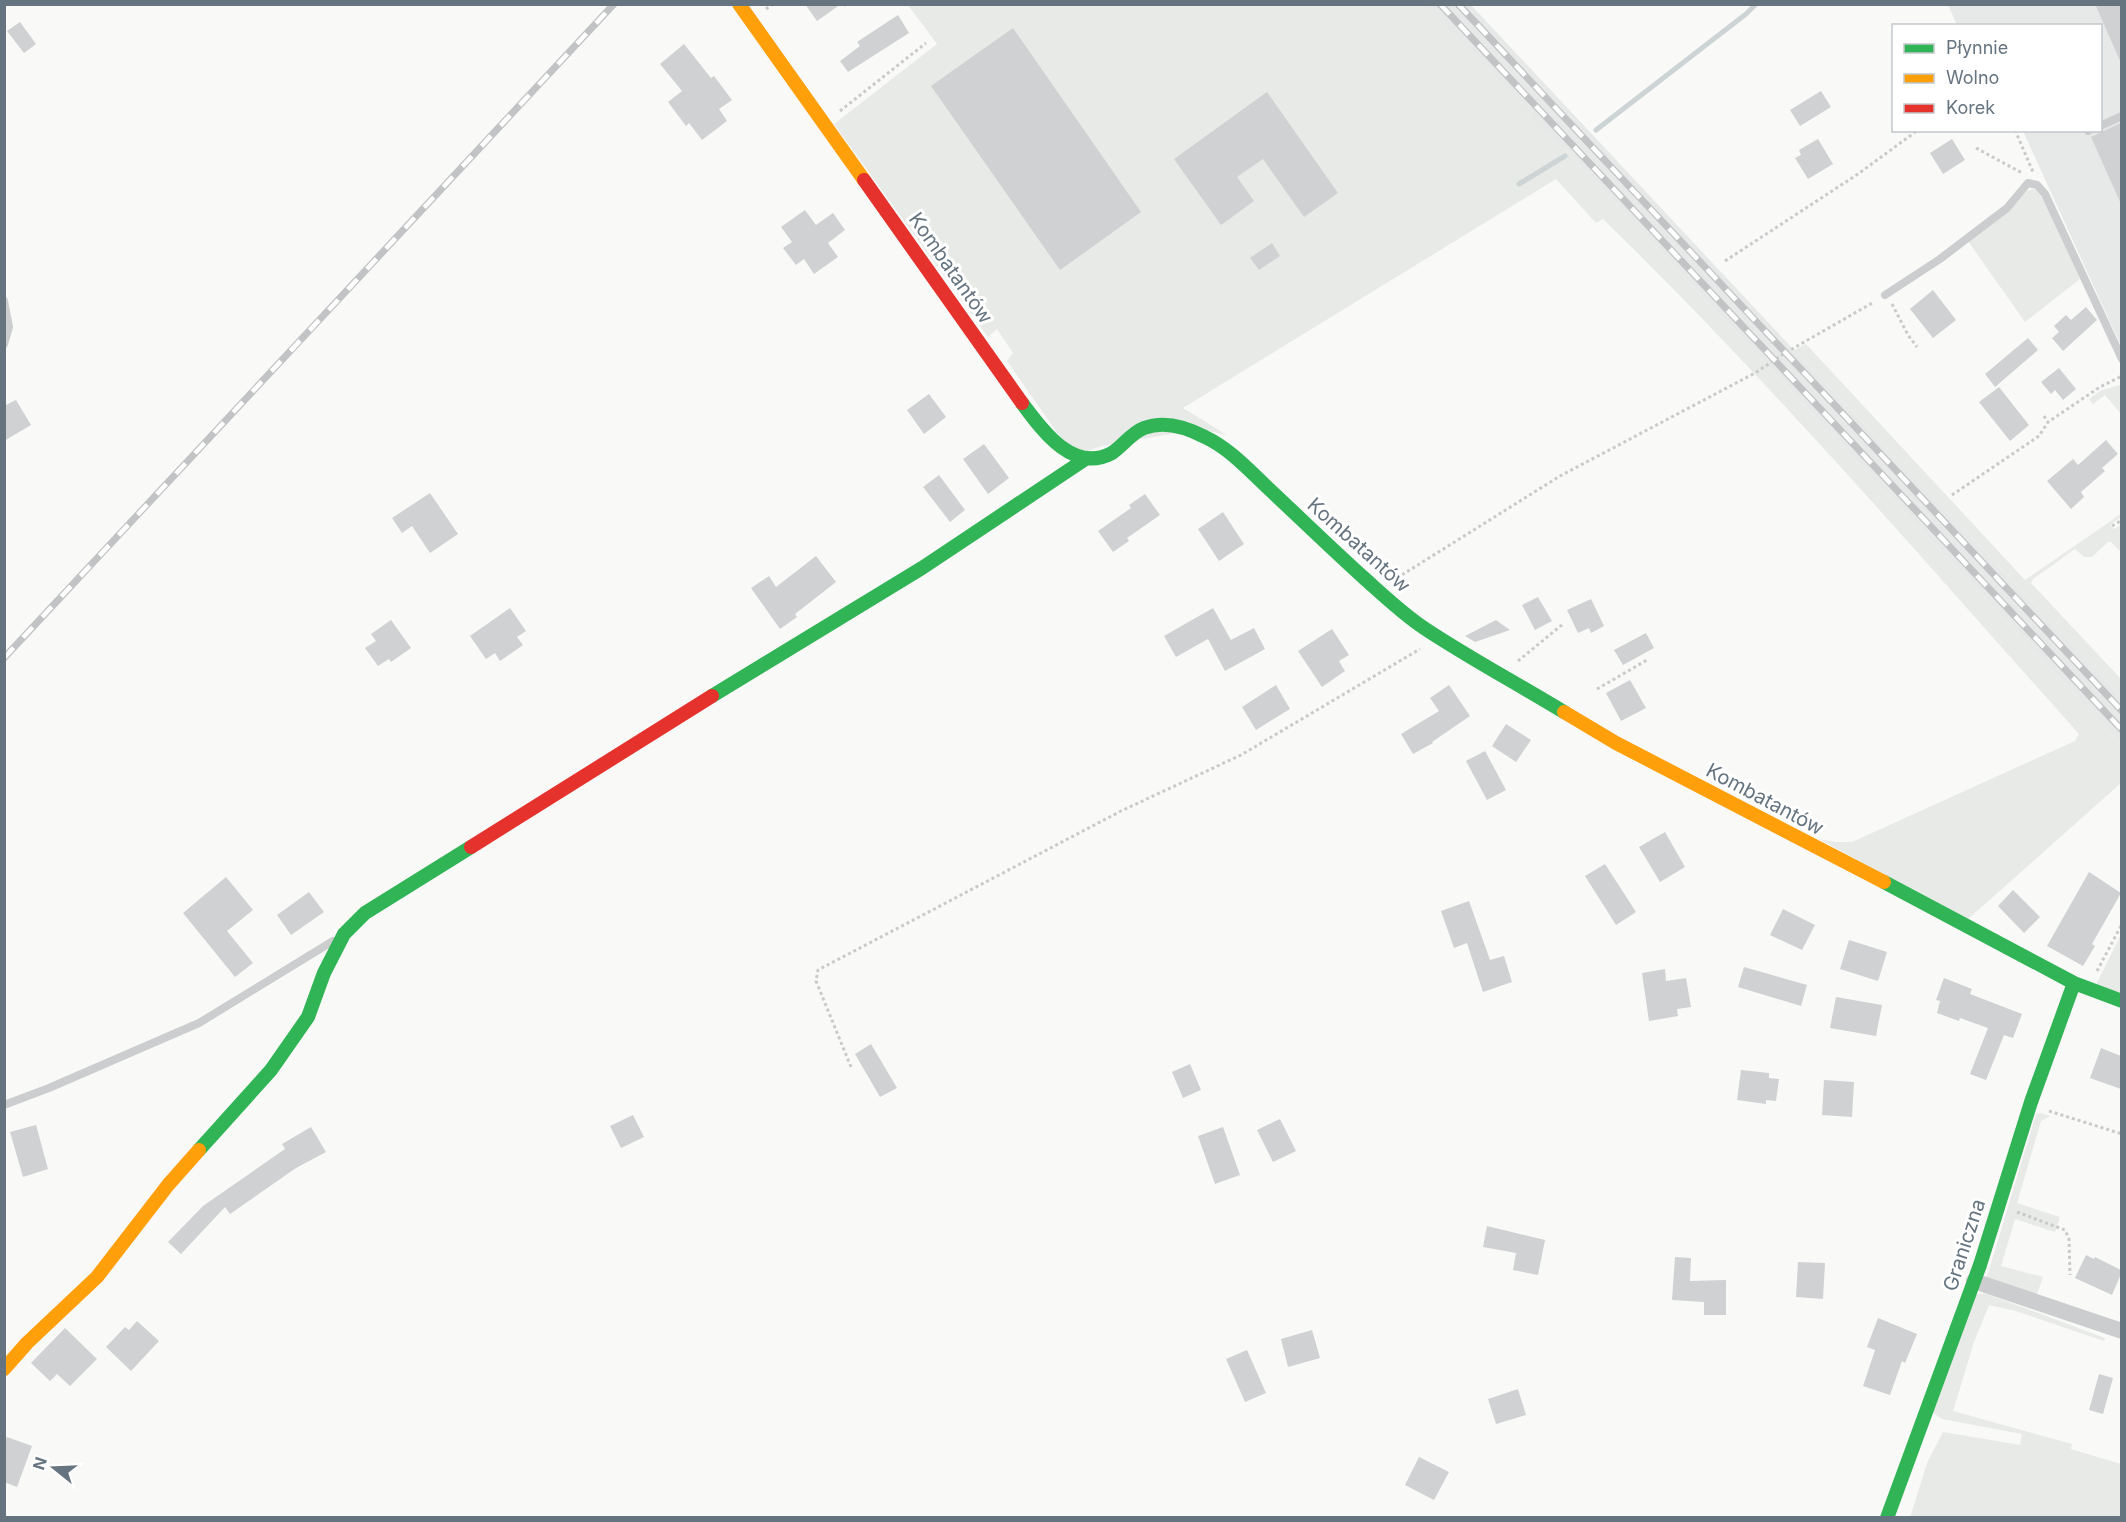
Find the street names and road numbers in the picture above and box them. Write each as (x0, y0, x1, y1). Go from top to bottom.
street label: Kombatantów (904, 208, 998, 328)
street label: Kombatantów (1303, 493, 1415, 597)
street label: Kombatantów (1702, 758, 1828, 840)
street label: Graniczna (1938, 1196, 1990, 1294)

